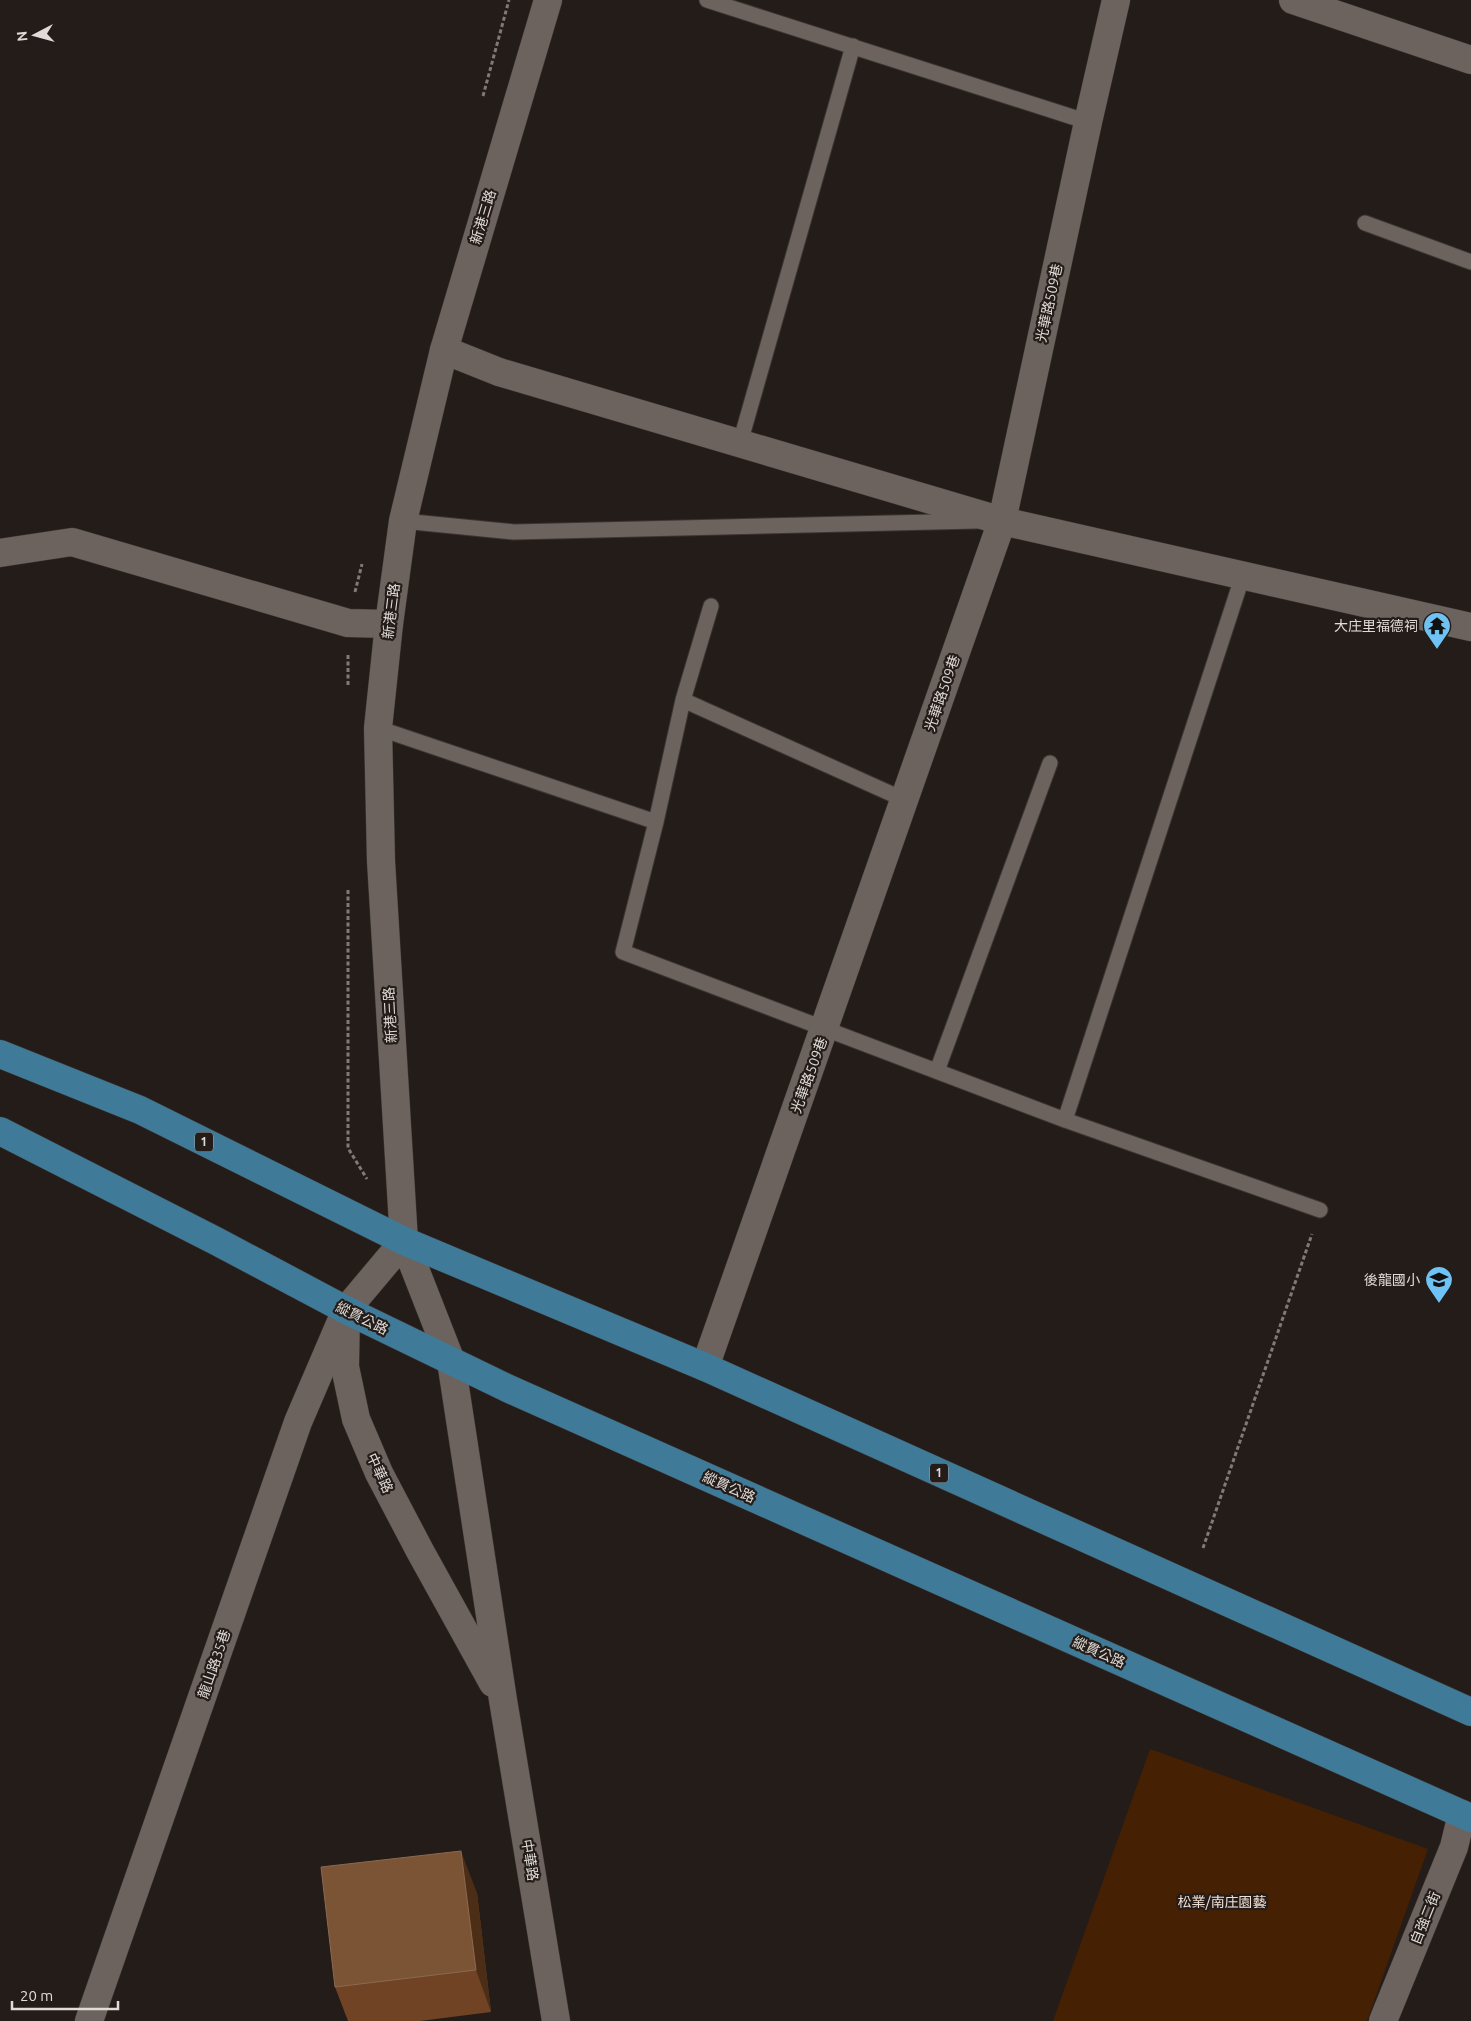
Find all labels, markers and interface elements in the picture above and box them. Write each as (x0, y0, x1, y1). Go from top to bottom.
north arrow (10, 10, 60, 60)
text: N (14, 30, 31, 42)
street label: 新港三路 (467, 188, 499, 246)
street label: 光華路509巷 (1033, 262, 1065, 344)
street label: 新港三路 (380, 582, 402, 640)
temple icon: 大庄里福德祠 (1422, 611, 1452, 650)
place label: 大庄里福德祠 (1334, 618, 1418, 634)
street label: 光華路509巷 (921, 653, 963, 733)
street label: 新港三路 (381, 987, 399, 1043)
street label: 光華路509巷 (788, 1035, 830, 1115)
road number: 1 (195, 1132, 213, 1152)
school or university icon: 後龍國小 (1424, 1265, 1454, 1304)
place label: 後龍國小 (1364, 1272, 1420, 1288)
street label: 縱貫公路 (333, 1299, 391, 1337)
street label: 中華路 (364, 1451, 396, 1495)
road number: 1 (930, 1464, 948, 1482)
street label: 縱貫公路 (700, 1468, 758, 1506)
street label: 龍山路35巷 (195, 1627, 233, 1701)
street label: 縱貫公路 (1070, 1633, 1128, 1671)
street label: 中華路 (519, 1838, 541, 1882)
street label: 自強二街 (1407, 1889, 1443, 1947)
park label: 松業/南庄園藝 (1177, 1894, 1267, 1910)
scale bar (12, 1978, 119, 2010)
text: 20 m (20, 1987, 53, 2004)

